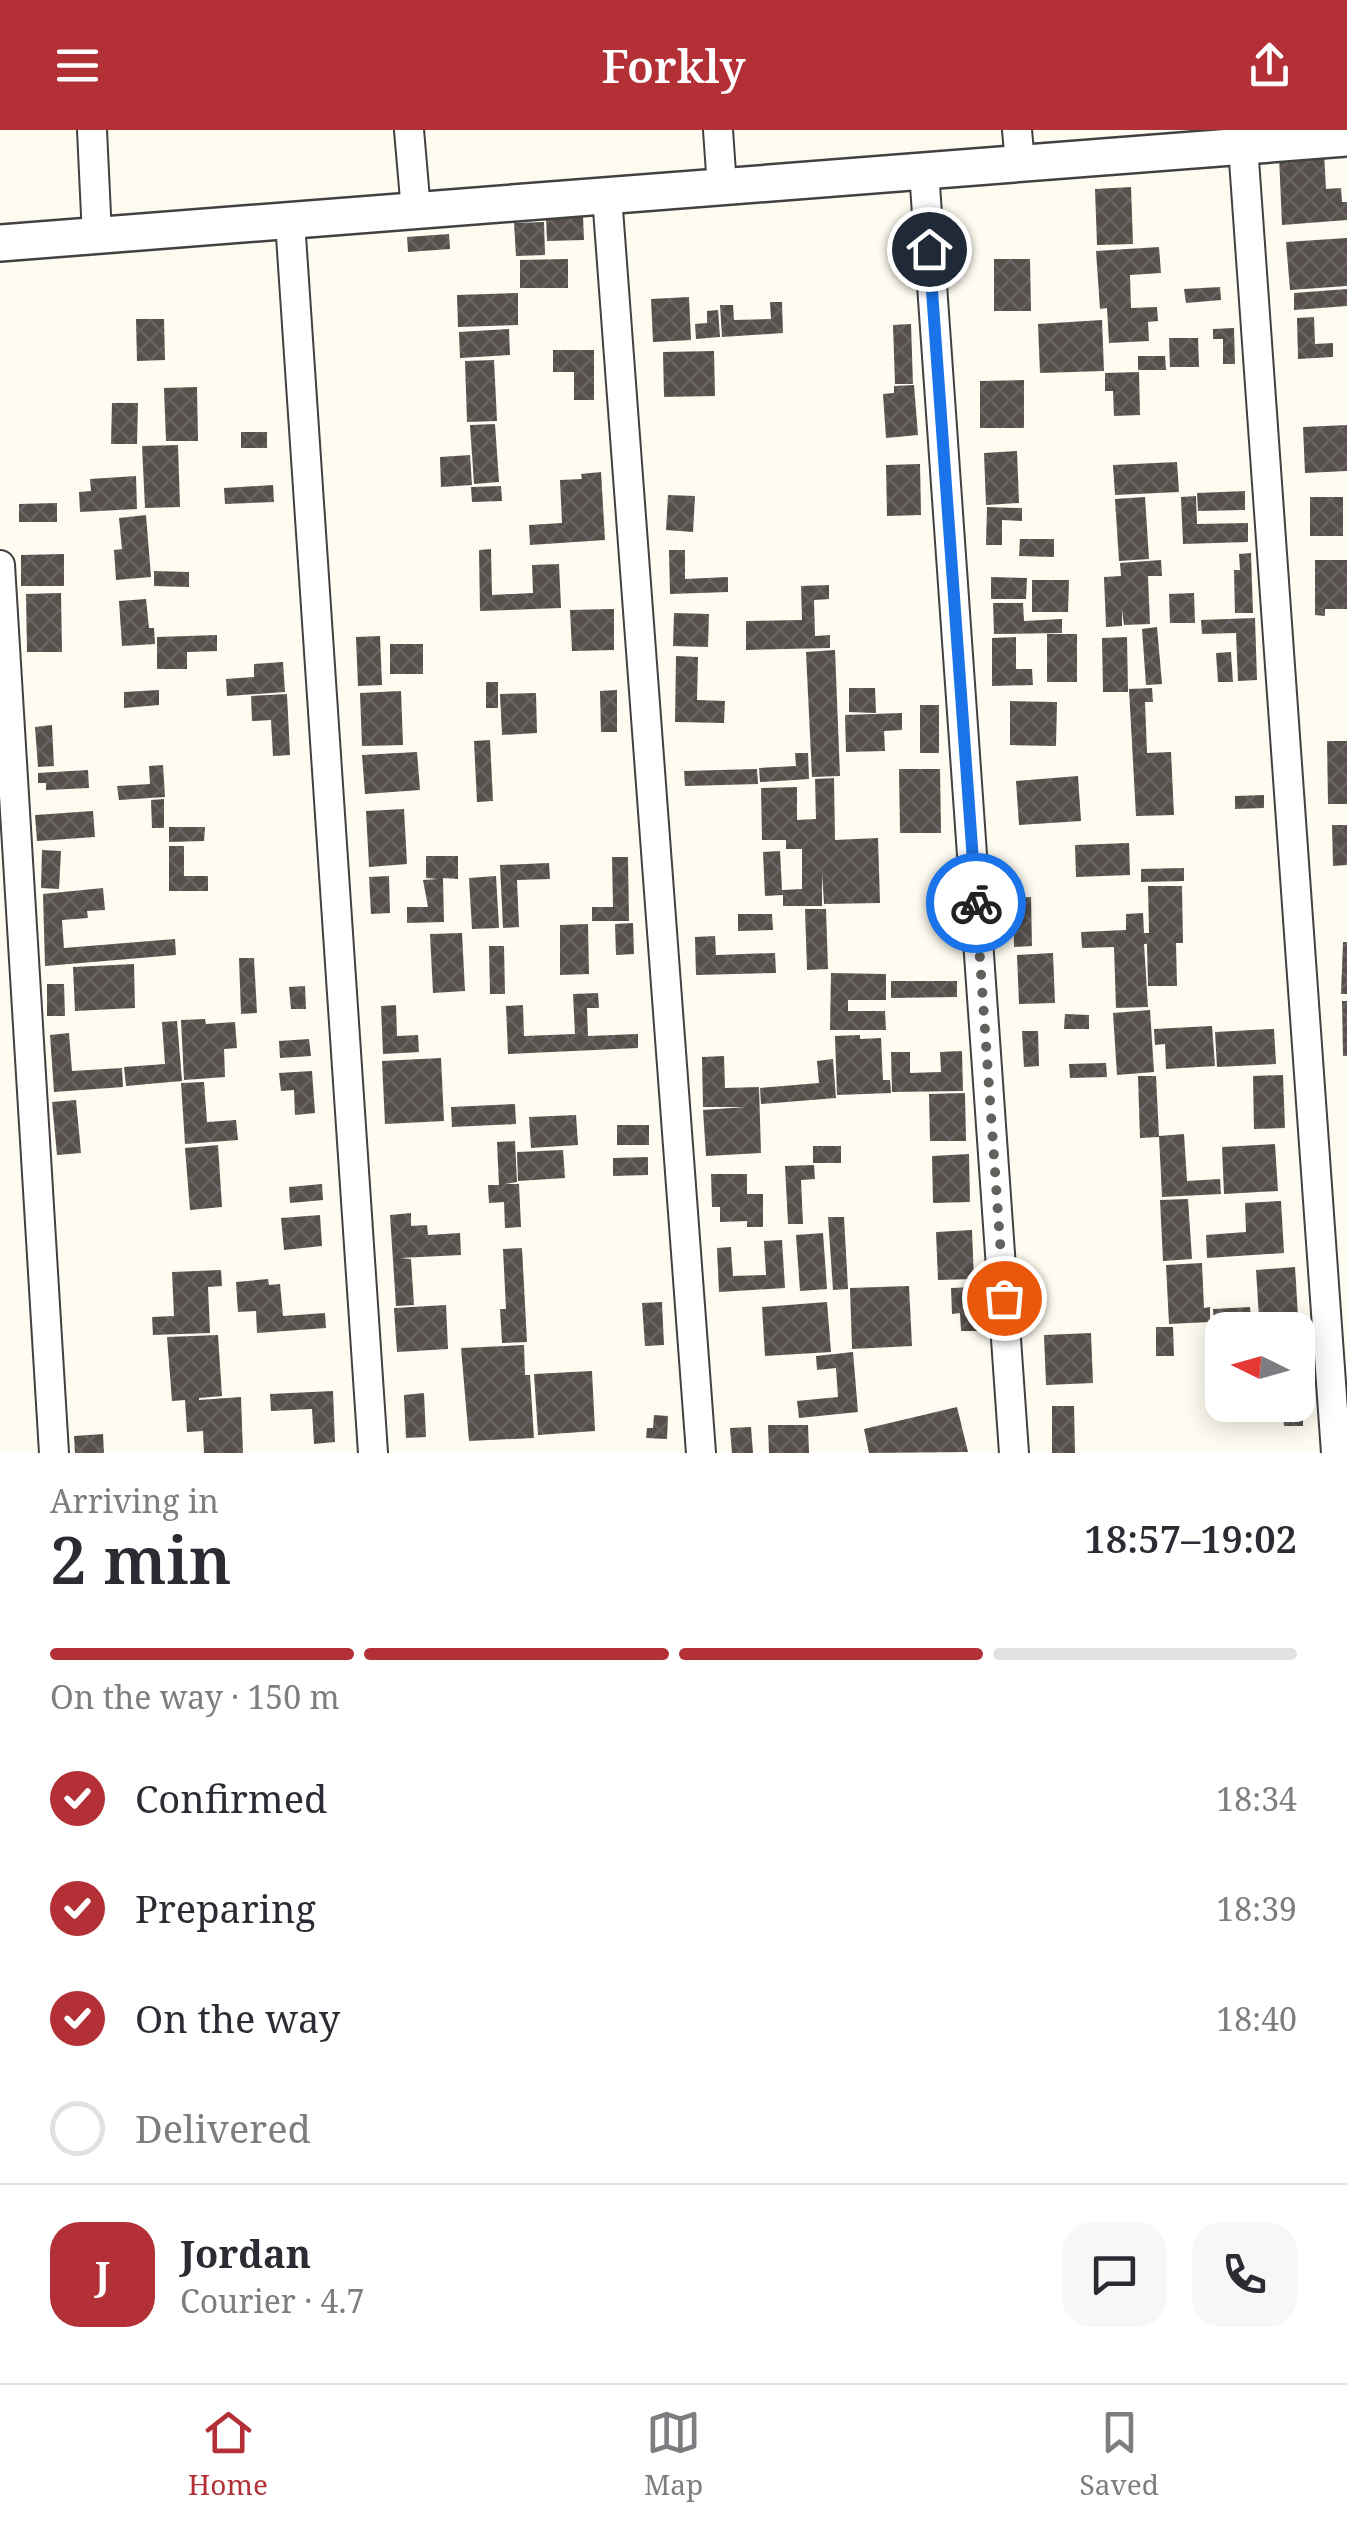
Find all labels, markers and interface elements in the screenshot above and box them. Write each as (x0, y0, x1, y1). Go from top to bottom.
text: Forkly (602, 35, 745, 96)
icon: menu (50, 38, 105, 93)
icon: share (1242, 38, 1297, 93)
pin (887, 207, 972, 292)
icon: home (902, 222, 957, 277)
courier (926, 853, 1026, 953)
icon: bike (949, 876, 1004, 931)
pin (962, 1256, 1047, 1341)
icon: bag (977, 1271, 1032, 1326)
north arrow (1205, 1312, 1315, 1422)
map controls (1205, 1312, 1315, 1422)
text: Arriving in (50, 1479, 219, 1522)
text: 18:57–19:02 (1084, 1512, 1297, 1564)
text: 2 min (50, 1515, 232, 1603)
text: On the way · 150 m (50, 1675, 340, 1718)
icon: check (50, 1771, 105, 1826)
text: Confirmed (135, 1772, 327, 1824)
text: 18:34 (1216, 1777, 1297, 1820)
icon: check (50, 1881, 105, 1936)
text: Preparing (135, 1882, 316, 1934)
text: 18:39 (1216, 1887, 1297, 1930)
icon: check (50, 1991, 105, 2046)
text: On the way (135, 1992, 340, 2044)
text: 18:40 (1216, 1997, 1297, 2040)
text: Delivered (135, 2102, 311, 2154)
button: chat (1062, 2222, 1167, 2327)
button: phone (1192, 2222, 1297, 2327)
text: Jordan (180, 2227, 311, 2279)
text: J (95, 2248, 110, 2300)
text: Courier · 4.7 (180, 2279, 364, 2322)
tab: Home (188, 2405, 268, 2503)
tab: Map (644, 2405, 703, 2503)
tab: Saved (1080, 2405, 1159, 2503)

